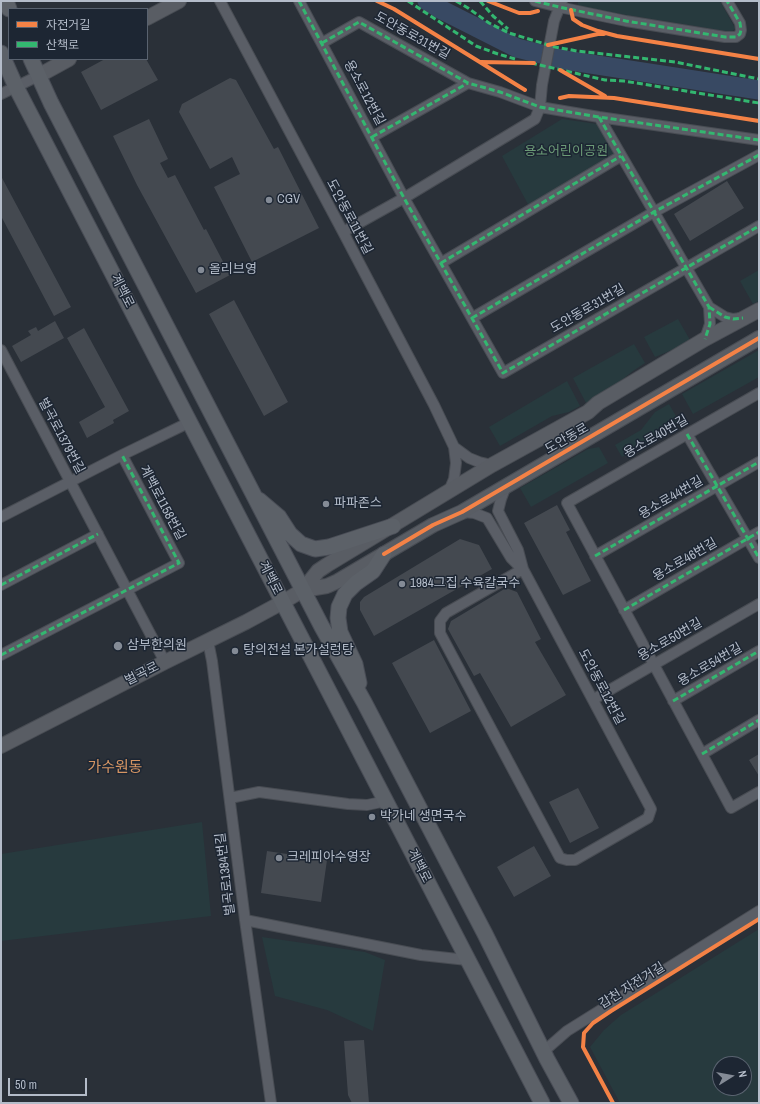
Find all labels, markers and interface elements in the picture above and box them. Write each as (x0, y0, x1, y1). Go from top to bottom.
legend (8, 8, 148, 60)
street label: 도안동로31번길 (372, 9, 452, 63)
text: 자전거길 (46, 17, 90, 33)
text: 산책로 (46, 37, 79, 53)
street label: 용소로12번길 (340, 58, 388, 128)
park label: 용소어린이공원 (524, 144, 608, 160)
street label: 도안동로11번길 (323, 177, 375, 257)
place label: CGV (277, 192, 300, 208)
marker: CGV (264, 195, 274, 205)
place label: 올리브영 (209, 262, 257, 278)
marker: 올리브영 (196, 265, 206, 275)
street label: 계백로 (107, 271, 137, 311)
street label: 도안동로31번길 (548, 281, 628, 337)
street label: 벌곡로1379번길 (35, 395, 87, 477)
street label: 용소로40번길 (621, 412, 691, 462)
street label: 도안동로 (542, 420, 592, 458)
street label: 계백로1158번길 (136, 463, 188, 543)
street label: 용소로44번길 (636, 473, 706, 523)
place label: 파파존스 (334, 496, 382, 512)
marker: 파파존스 (321, 499, 331, 509)
street label: 용소로46번길 (650, 535, 720, 585)
street label: 계백로 (255, 558, 285, 598)
place label: 1984그집 수육칼국수 (410, 576, 520, 592)
marker: 1984그집 수육칼국수 (397, 579, 407, 589)
street label: 용소로50번길 (635, 615, 705, 665)
place label: 삼부한의원 (127, 638, 187, 654)
marker: 삼부한의원 (112, 640, 124, 652)
street label: 용소로54번길 (675, 640, 745, 690)
place label: 탕의전설 본가설렁탕 (243, 643, 354, 659)
marker: 탕의전설 본가설렁탕 (230, 646, 240, 656)
street label: 도안동로12번길 (574, 646, 628, 728)
street label: 벌곡로 (122, 659, 162, 689)
district label: 가수원동 (87, 759, 143, 777)
place label: 박가네 생면국수 (380, 809, 467, 825)
marker: 박가네 생면국수 (367, 812, 377, 822)
street label: 벌곡로1384번길 (213, 832, 239, 916)
street label: 계백로 (404, 846, 434, 886)
place label: 크레피아수영장 (287, 850, 371, 866)
marker: 크레피아수영장 (274, 853, 284, 863)
street label: 갑천 자전거길 (596, 960, 668, 1012)
north arrow (712, 1056, 752, 1096)
text: N (735, 1069, 750, 1078)
scale bar (10, 1070, 89, 1096)
text: 50 m (15, 1077, 37, 1093)

